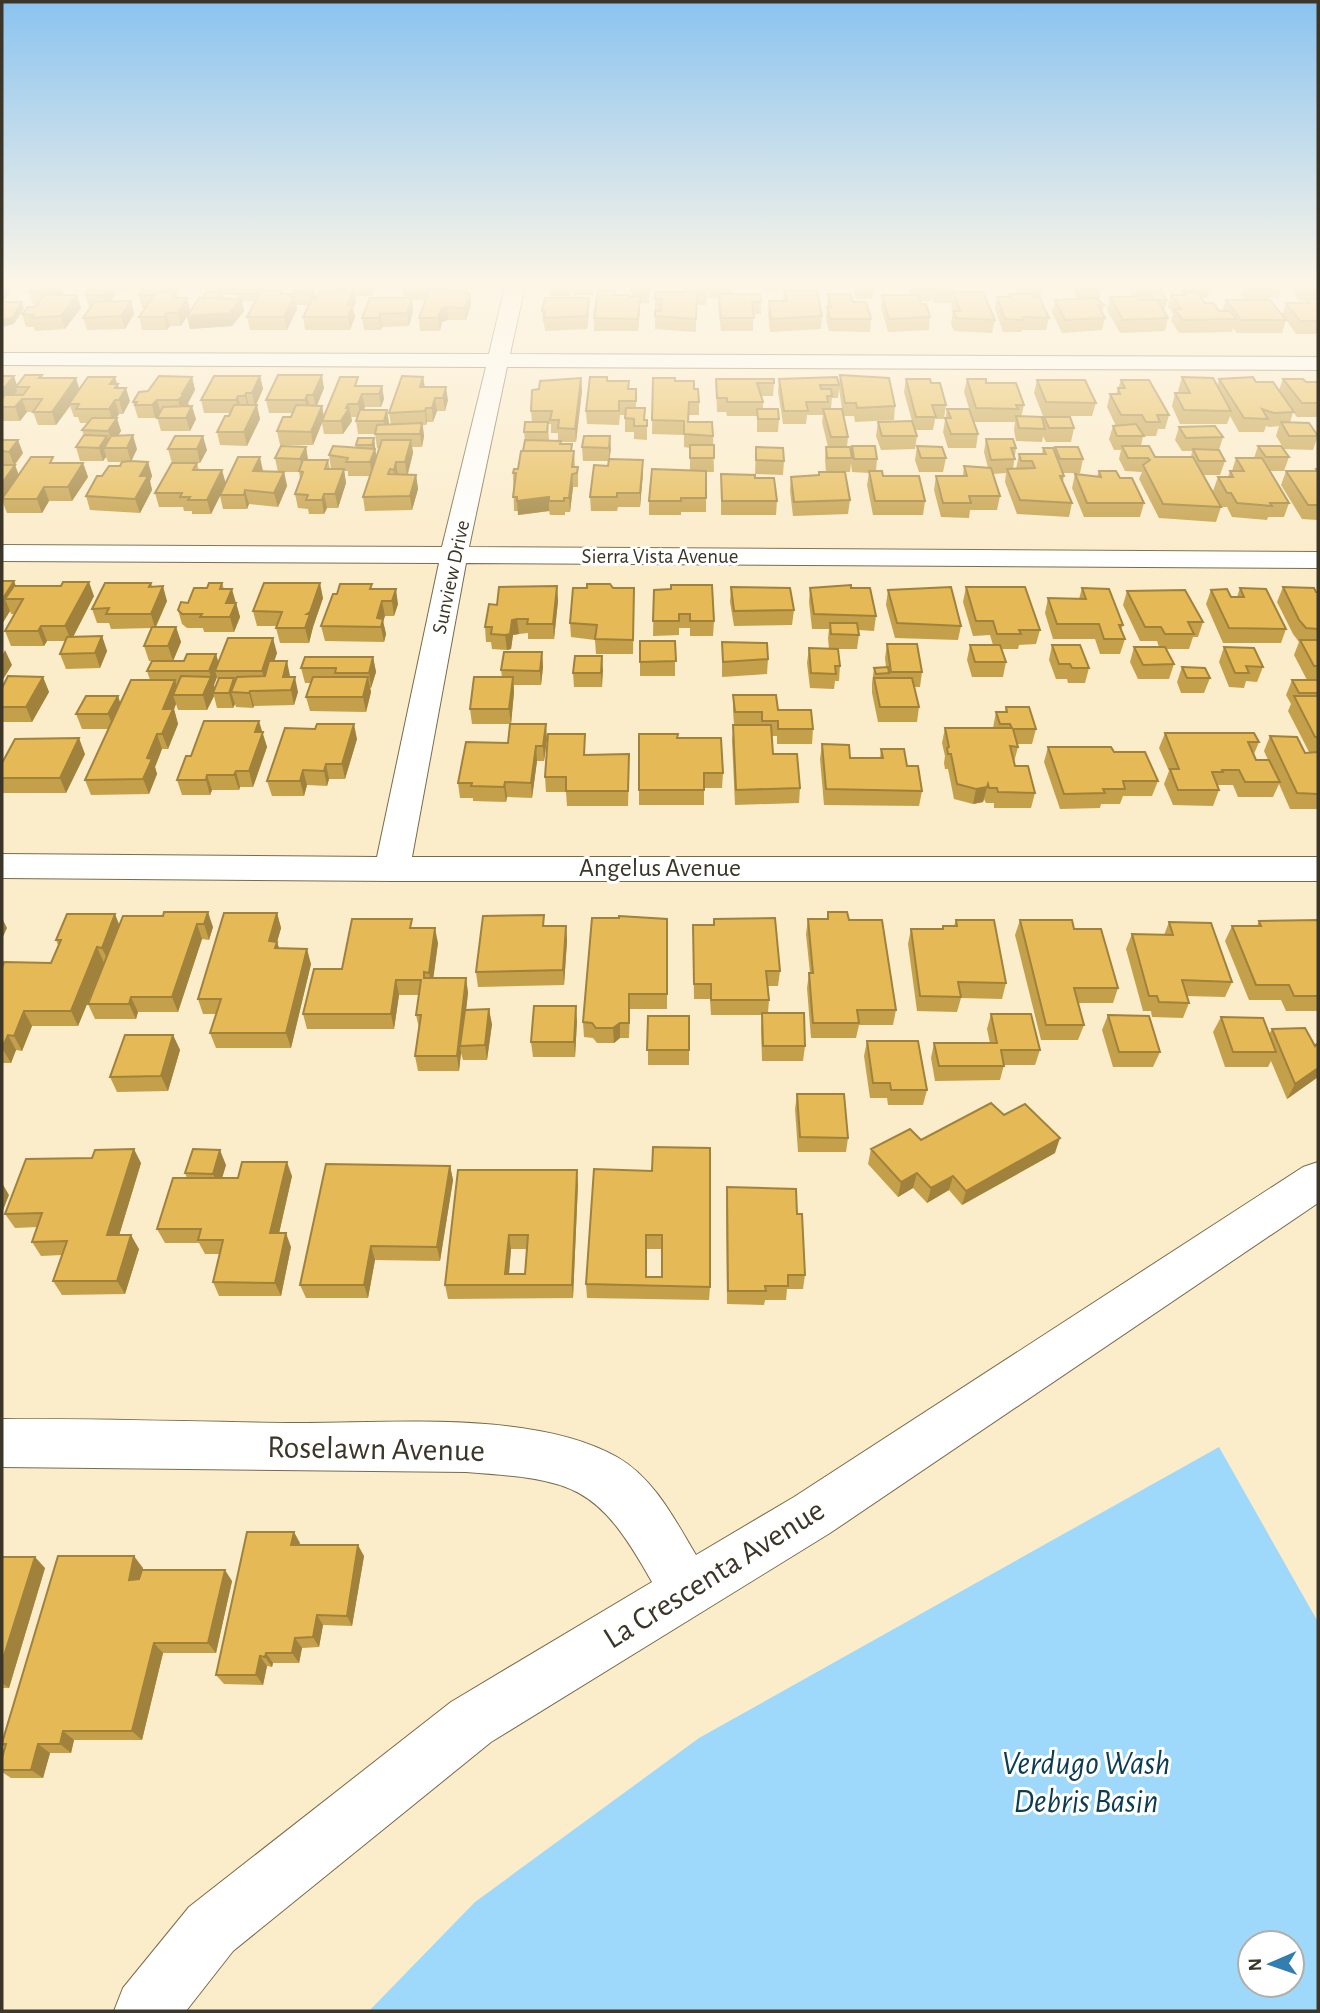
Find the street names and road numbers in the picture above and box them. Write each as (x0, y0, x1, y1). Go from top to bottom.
street label: Sunview Drive (429, 518, 473, 636)
street label: Sierra Vista Avenue (582, 546, 738, 567)
street label: Angelus Avenue (579, 855, 741, 881)
street label: Roselawn Avenue (267, 1431, 485, 1467)
street label: La Crescenta Avenue (598, 1493, 830, 1655)

